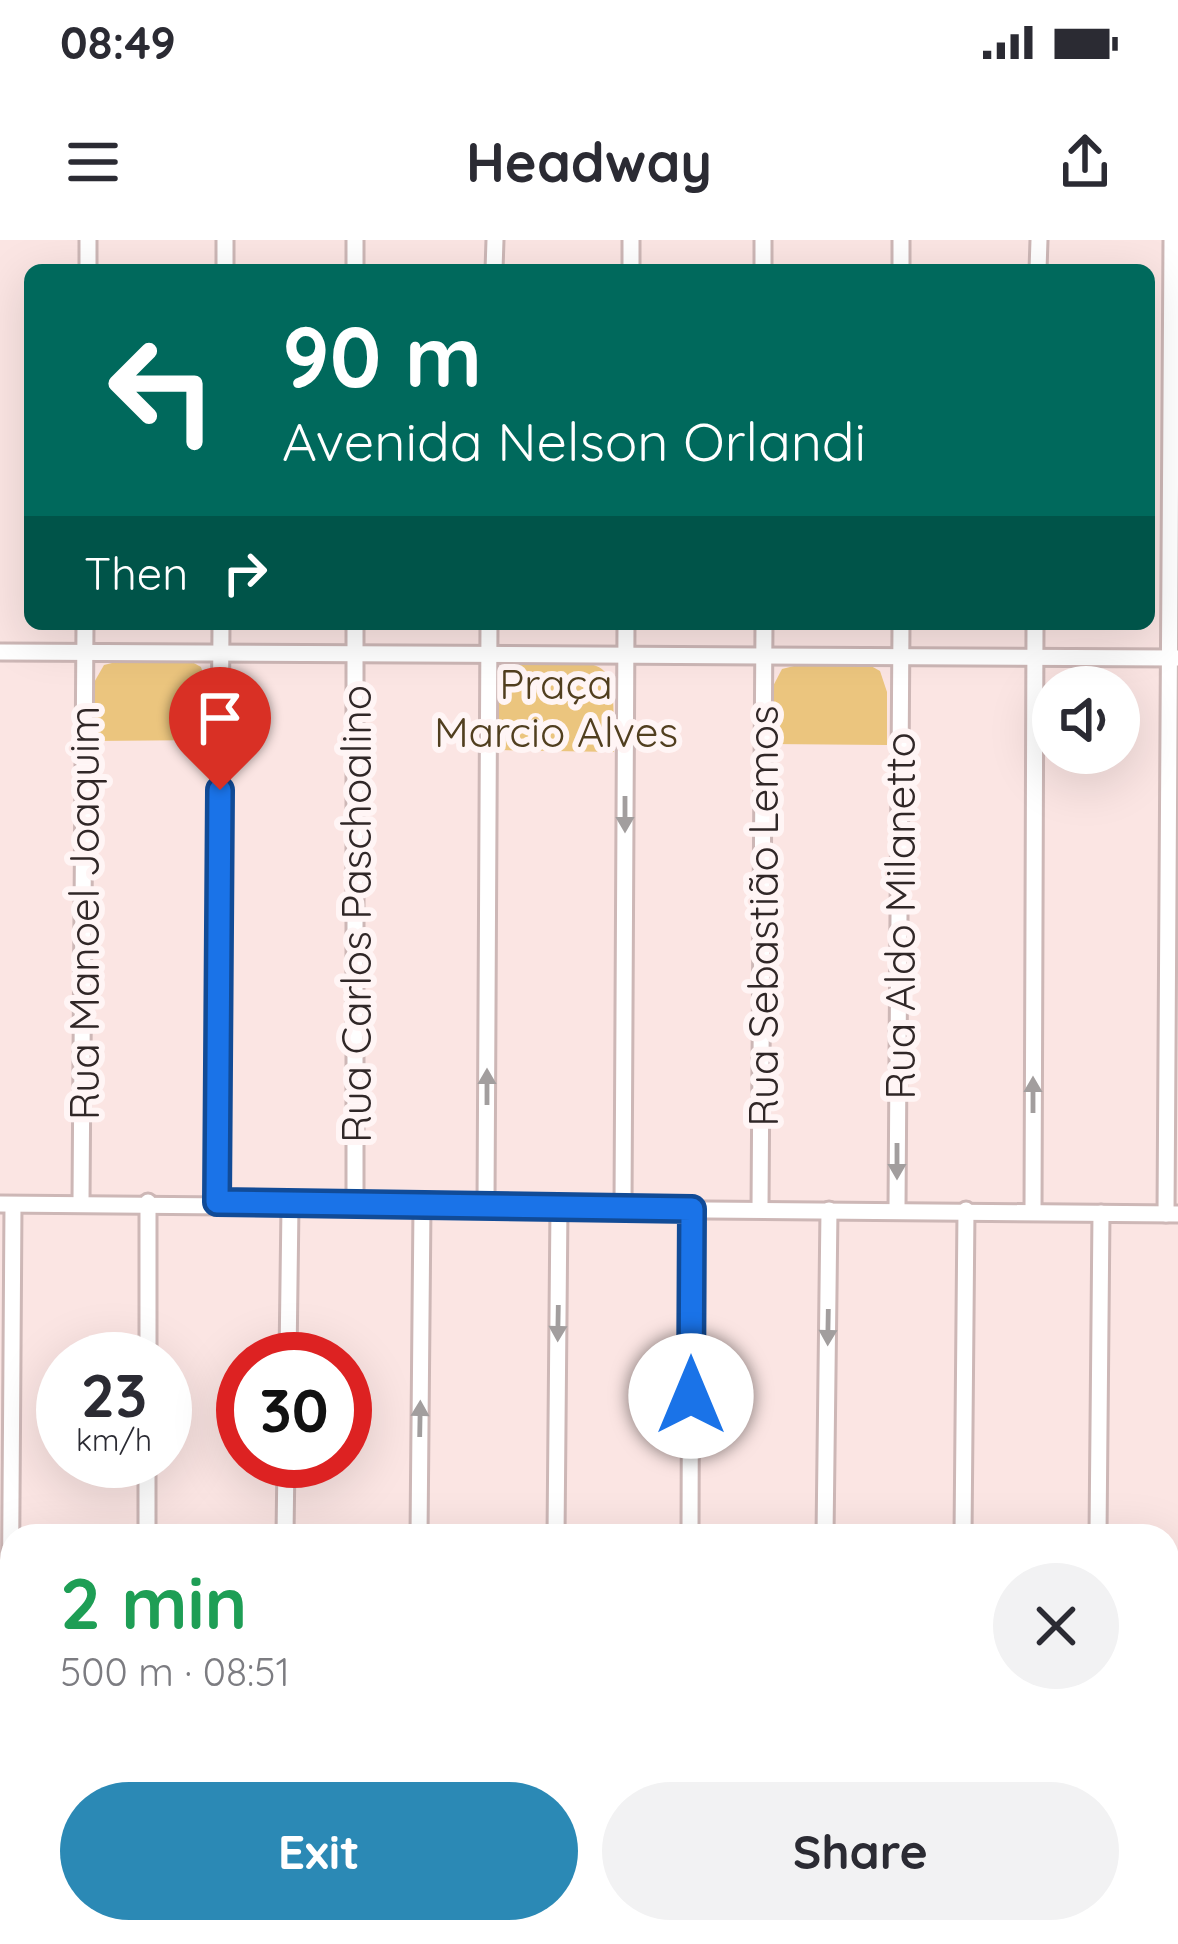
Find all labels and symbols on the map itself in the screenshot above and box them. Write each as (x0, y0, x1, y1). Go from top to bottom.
park label: Praça Marcio Alves (434, 657, 678, 758)
pin (169, 667, 271, 790)
street label: Rua Carlos Paschoalino (329, 685, 382, 1143)
street label: Rua Sebastião Lemos (736, 705, 789, 1127)
street label: Rua Manoel Joaquim (57, 706, 110, 1120)
street label: Rua Aldo Milanetto (873, 732, 926, 1100)
one-way arrow (615, 796, 635, 834)
one-way arrow (477, 1067, 497, 1105)
one-way arrow (1023, 1075, 1043, 1113)
one-way arrow (887, 1143, 907, 1181)
one-way arrow (548, 1305, 568, 1343)
one-way arrow (818, 1309, 838, 1347)
speed limit sign: 30 (216, 1332, 372, 1488)
position arrow (628, 1333, 754, 1459)
one-way arrow (410, 1399, 430, 1437)

